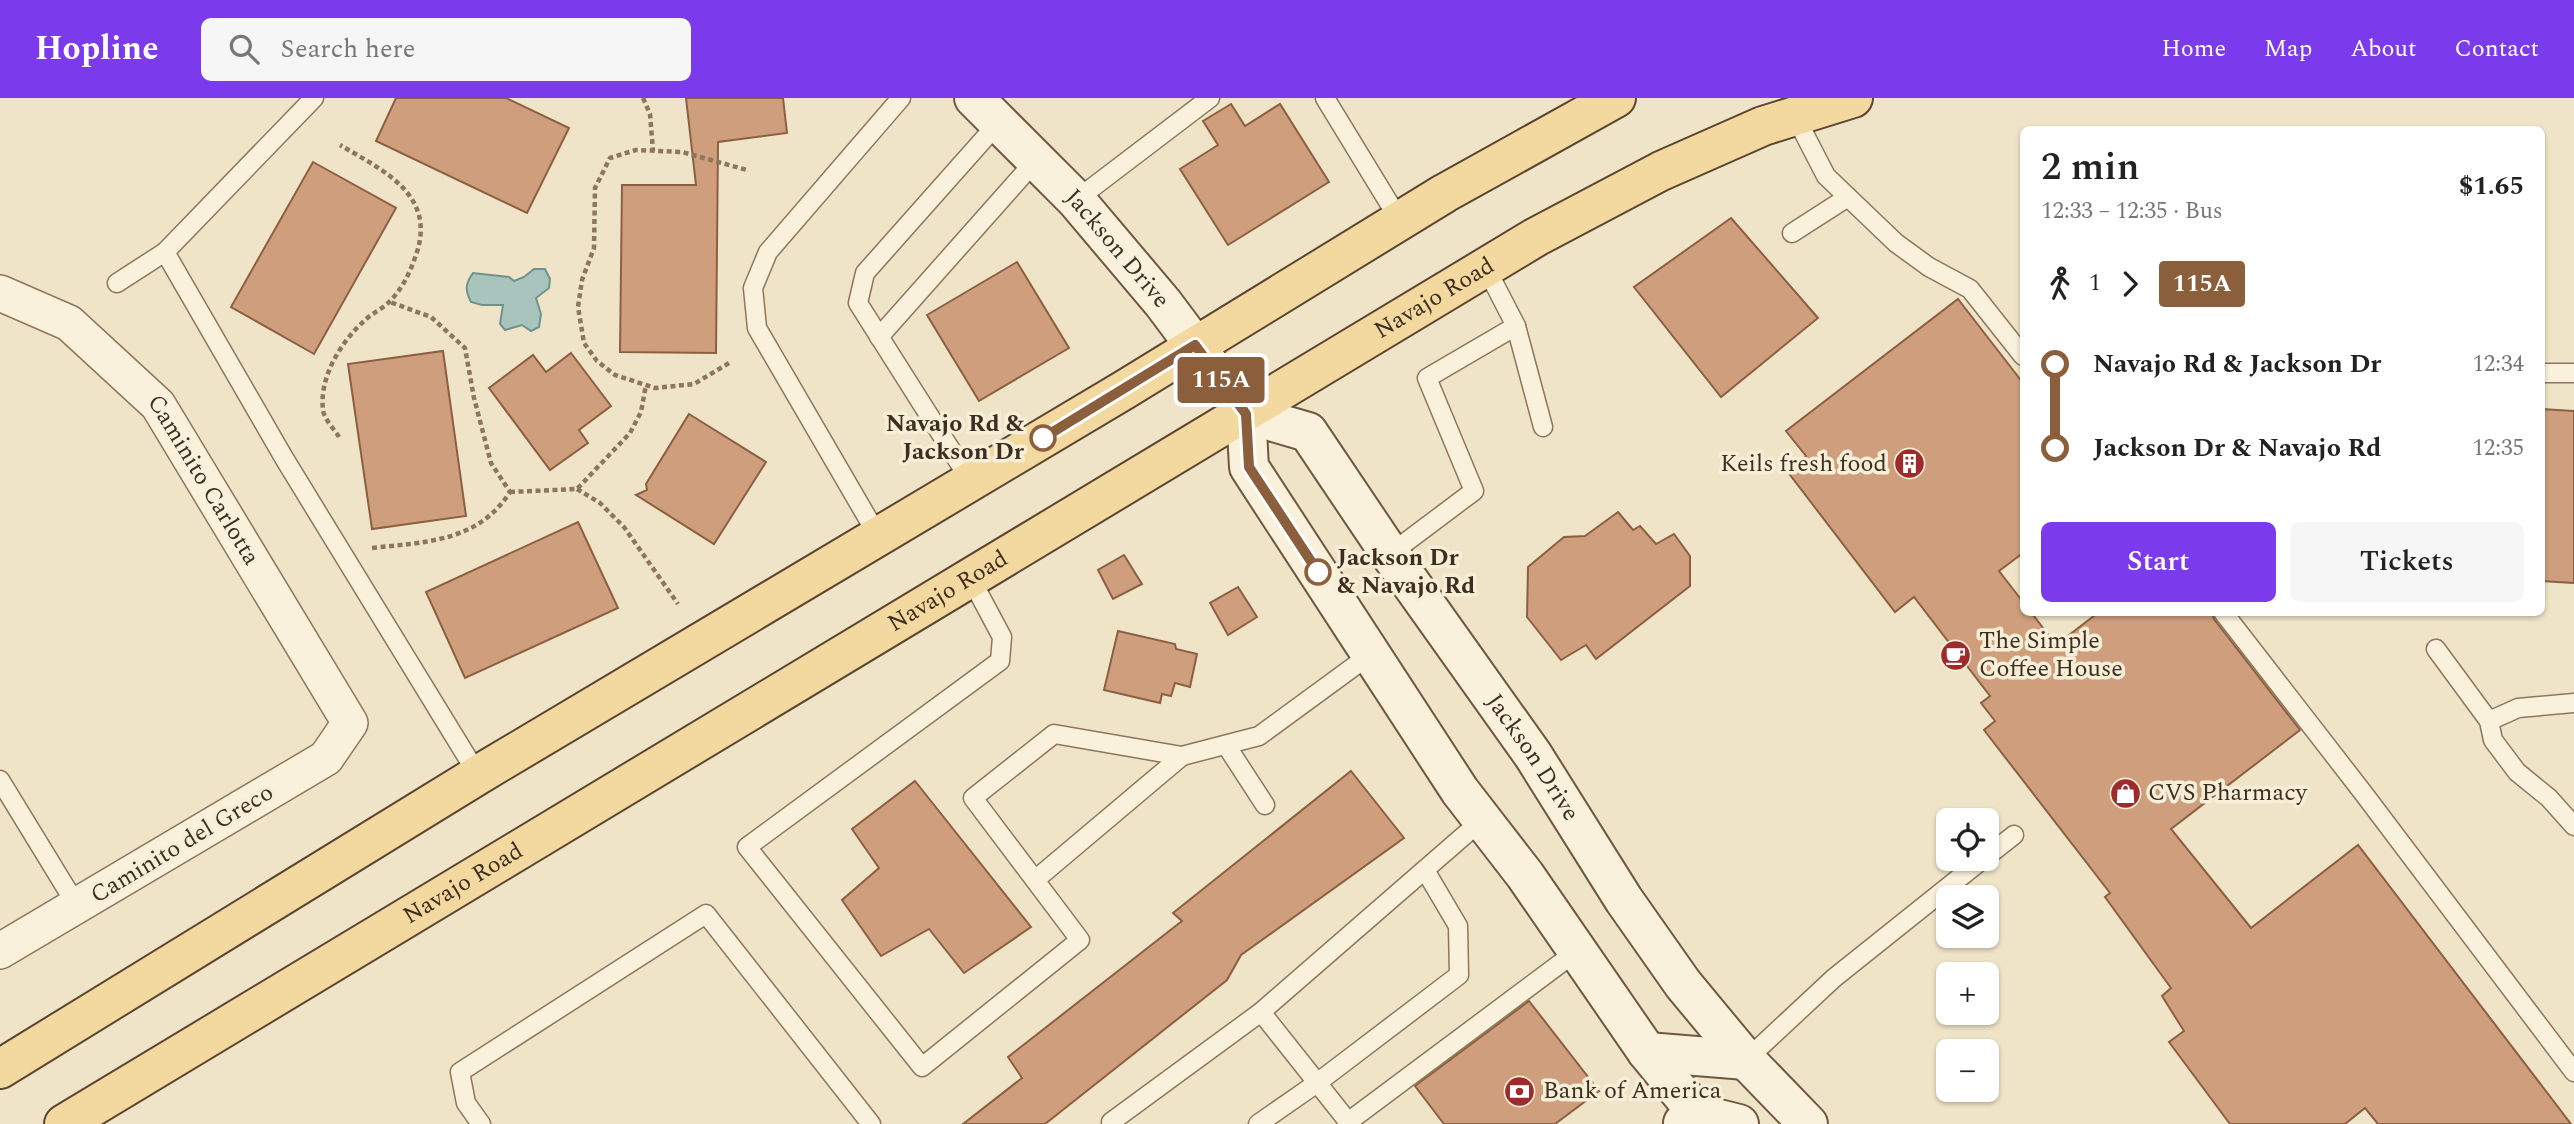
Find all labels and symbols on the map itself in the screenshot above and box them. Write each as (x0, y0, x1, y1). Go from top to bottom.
street label: Jackson Drive (1056, 180, 1178, 316)
street label: Navajo Road (1367, 248, 1501, 348)
line badge: 115A (1172, 357, 1270, 403)
street label: Caminito Carlotta (139, 386, 269, 572)
place label: Navajo Rd & Jackson Dr (886, 406, 1025, 470)
marker: Navajo Rd & Jackson Dr (1030, 425, 1056, 451)
place label: Keils fresh food (1720, 446, 1887, 482)
building icon: Keils fresh food (1893, 447, 1927, 481)
place label: Jackson Dr & Navajo Rd (1337, 540, 1475, 604)
street label: Navajo Road (881, 541, 1015, 642)
marker: Jackson Dr & Navajo Rd (1305, 559, 1331, 585)
place label: The Simple Coffee House (1979, 623, 2123, 687)
cafe icon: The Simple Coffee House (1939, 638, 1973, 672)
street label: Jackson Drive (1477, 686, 1588, 828)
street label: Caminito del Greco (84, 775, 280, 913)
place label: CVS Pharmacy (2148, 775, 2309, 811)
shop icon: CVS Pharmacy (2108, 776, 2142, 810)
street label: Navajo Road (396, 833, 530, 934)
place label: Bank of America (1543, 1073, 1722, 1109)
bank icon: Bank of America (1503, 1074, 1537, 1108)

